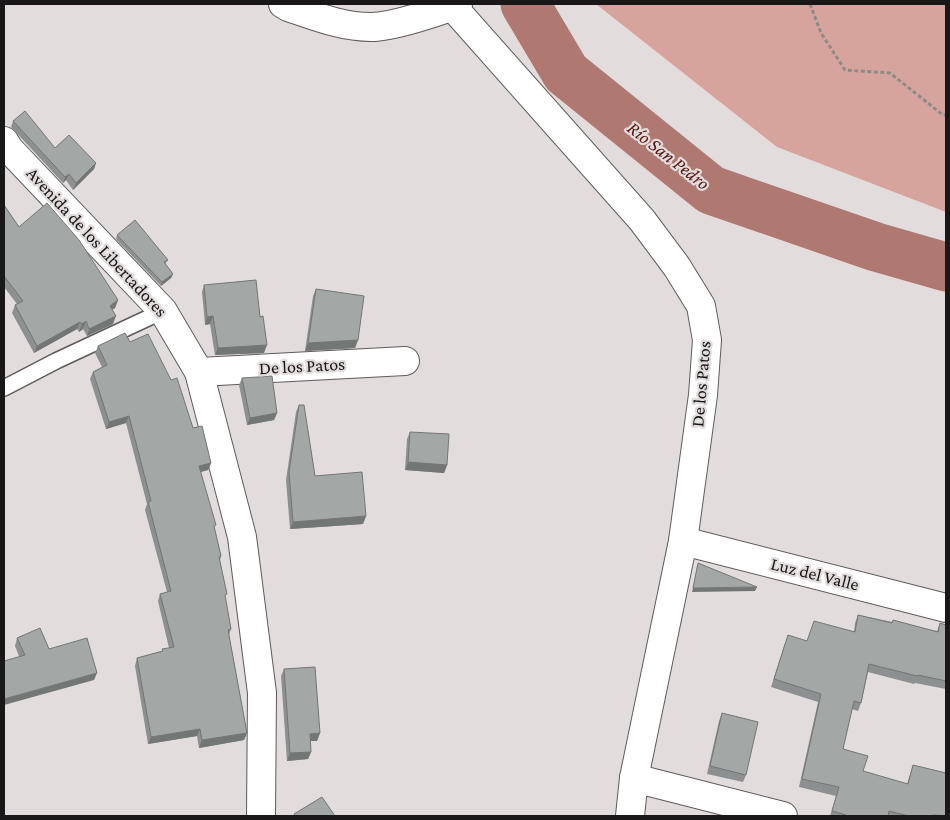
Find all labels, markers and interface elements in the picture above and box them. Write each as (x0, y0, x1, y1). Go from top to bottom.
water label: Río San Pedro (624, 117, 714, 194)
street label: Avenida de los Libertadores (22, 163, 172, 321)
street label: De los Patos (687, 340, 715, 428)
street label: De los Patos (258, 354, 346, 378)
street label: Luz del Valle (769, 553, 861, 595)

